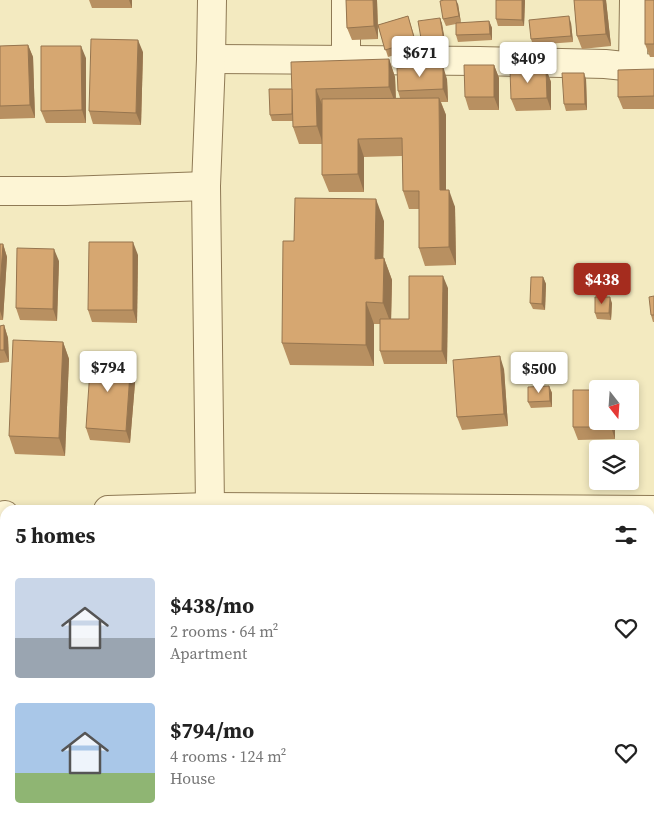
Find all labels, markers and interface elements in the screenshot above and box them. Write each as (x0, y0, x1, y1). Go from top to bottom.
pin: $671 (390, 36, 450, 78)
text: $671 (403, 41, 437, 63)
pin: $409 (498, 42, 558, 84)
text: $409 (511, 47, 545, 69)
pin: $438 (572, 262, 632, 305)
text: $438 (585, 268, 619, 290)
pin: $794 (78, 350, 138, 393)
pin: $500 (509, 352, 569, 394)
text: $794 (91, 356, 125, 378)
text: $500 (522, 357, 556, 379)
north arrow (589, 380, 639, 430)
map controls (589, 380, 639, 490)
button: layers (589, 440, 639, 490)
text: 5 homes (15, 521, 95, 550)
icon: filters (612, 521, 640, 549)
text: $438/mo (170, 591, 254, 620)
icon: home (55, 598, 115, 658)
icon: heart (612, 614, 640, 642)
text: 2 rooms · 64 m² (170, 620, 278, 642)
text: Apartment (170, 642, 247, 664)
text: $794/mo (170, 716, 254, 745)
icon: home (55, 723, 115, 783)
icon: heart (612, 739, 640, 767)
text: 4 rooms · 124 m² (170, 745, 286, 767)
text: House (170, 767, 215, 789)

